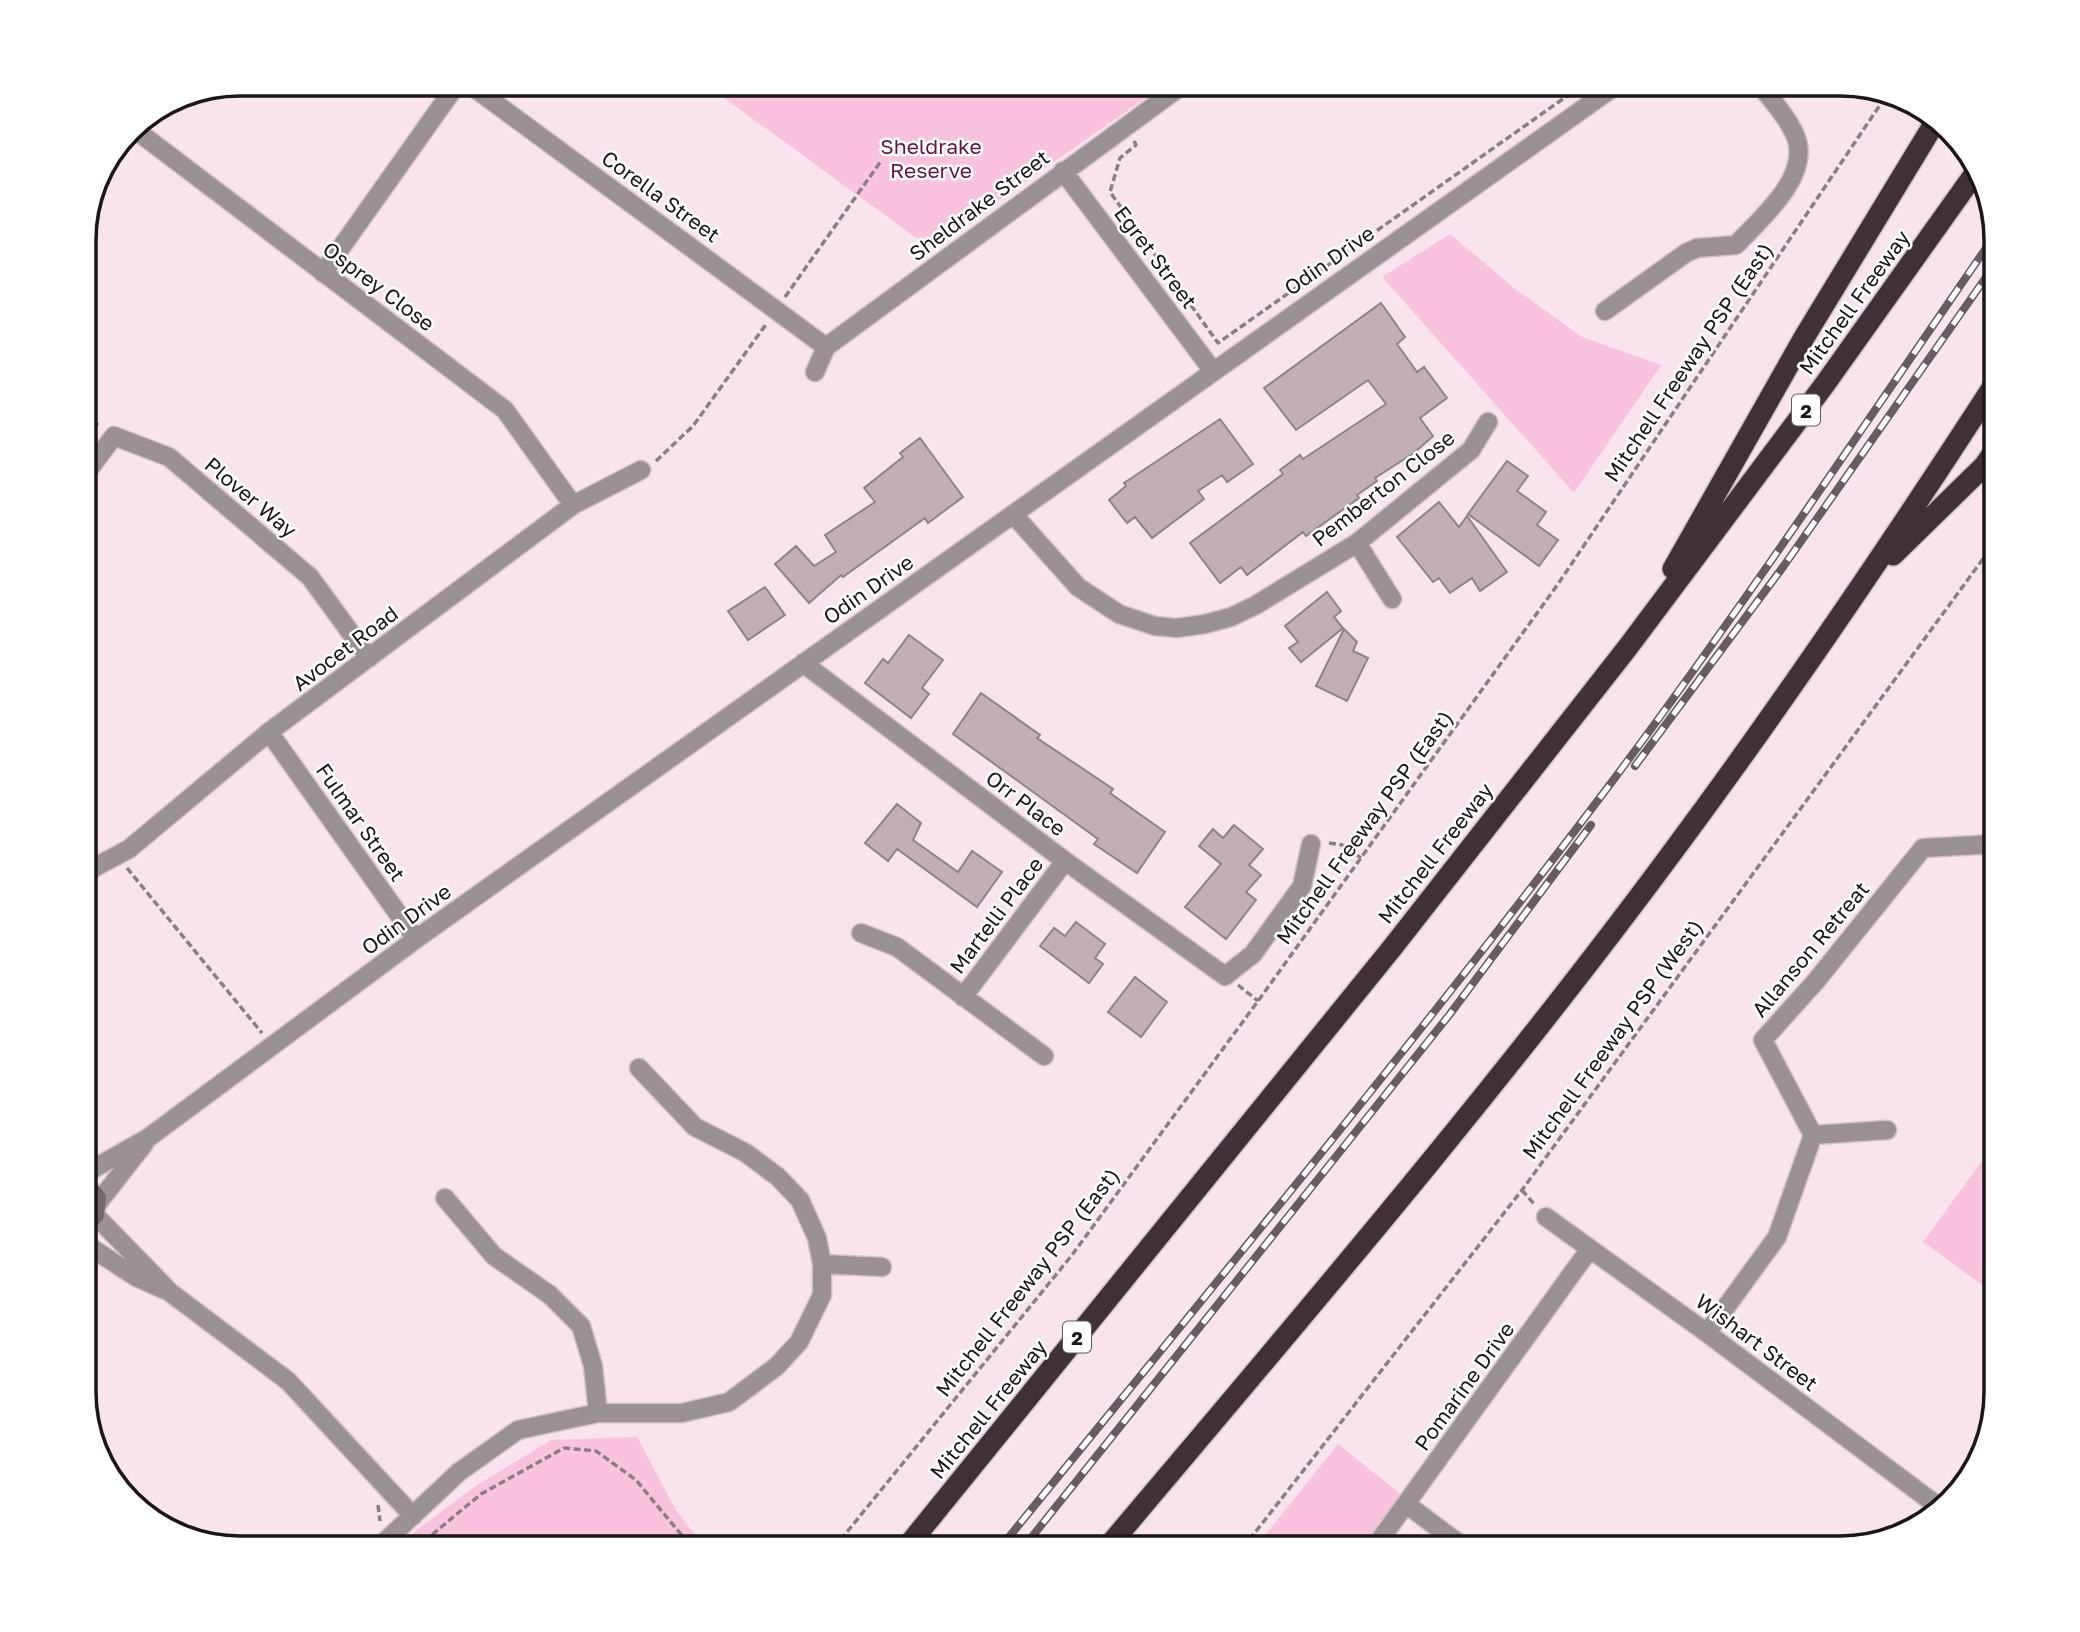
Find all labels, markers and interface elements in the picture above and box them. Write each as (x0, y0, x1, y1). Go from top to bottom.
park label: Sheldrake Reserve (880, 133, 982, 183)
street label: Corella Street (597, 144, 725, 248)
street label: Sheldrake Street (904, 144, 1054, 266)
street label: Egret Street (1109, 201, 1203, 313)
street label: Odin Drive (1279, 219, 1379, 301)
street label: Mitchell Freeway (1793, 225, 1915, 379)
street label: Osprey Close (318, 236, 440, 336)
street label: Mitchell Freeway PSP (East) (1598, 237, 1778, 487)
road number: 2 (1792, 394, 1820, 426)
street label: Pemberton Close (1306, 424, 1460, 552)
street label: Plover Way (200, 451, 302, 543)
street label: Odin Drive (818, 548, 918, 630)
street label: Avocet Road (287, 600, 403, 696)
street label: Mitchell Freeway PSP (East) (1271, 705, 1457, 949)
street label: Fulmar Street (311, 758, 411, 886)
street label: Orr Place (981, 765, 1071, 841)
street label: Mitchell Freeway (1372, 778, 1498, 928)
street label: Martelli Place (944, 852, 1048, 978)
street label: Allanson Retreat (1746, 876, 1874, 1022)
street label: Odin Drive (356, 878, 456, 960)
street label: Mitchell Freeway PSP (West) (1516, 914, 1708, 1164)
street label: Mitchell Freeway PSP (East) (930, 1162, 1124, 1402)
street label: Wishart Street (1691, 1288, 1823, 1396)
street label: Pomarine Drive (1409, 1317, 1519, 1455)
road number: 2 (1063, 1322, 1091, 1352)
street label: Mitchell Freeway (924, 1334, 1052, 1484)

